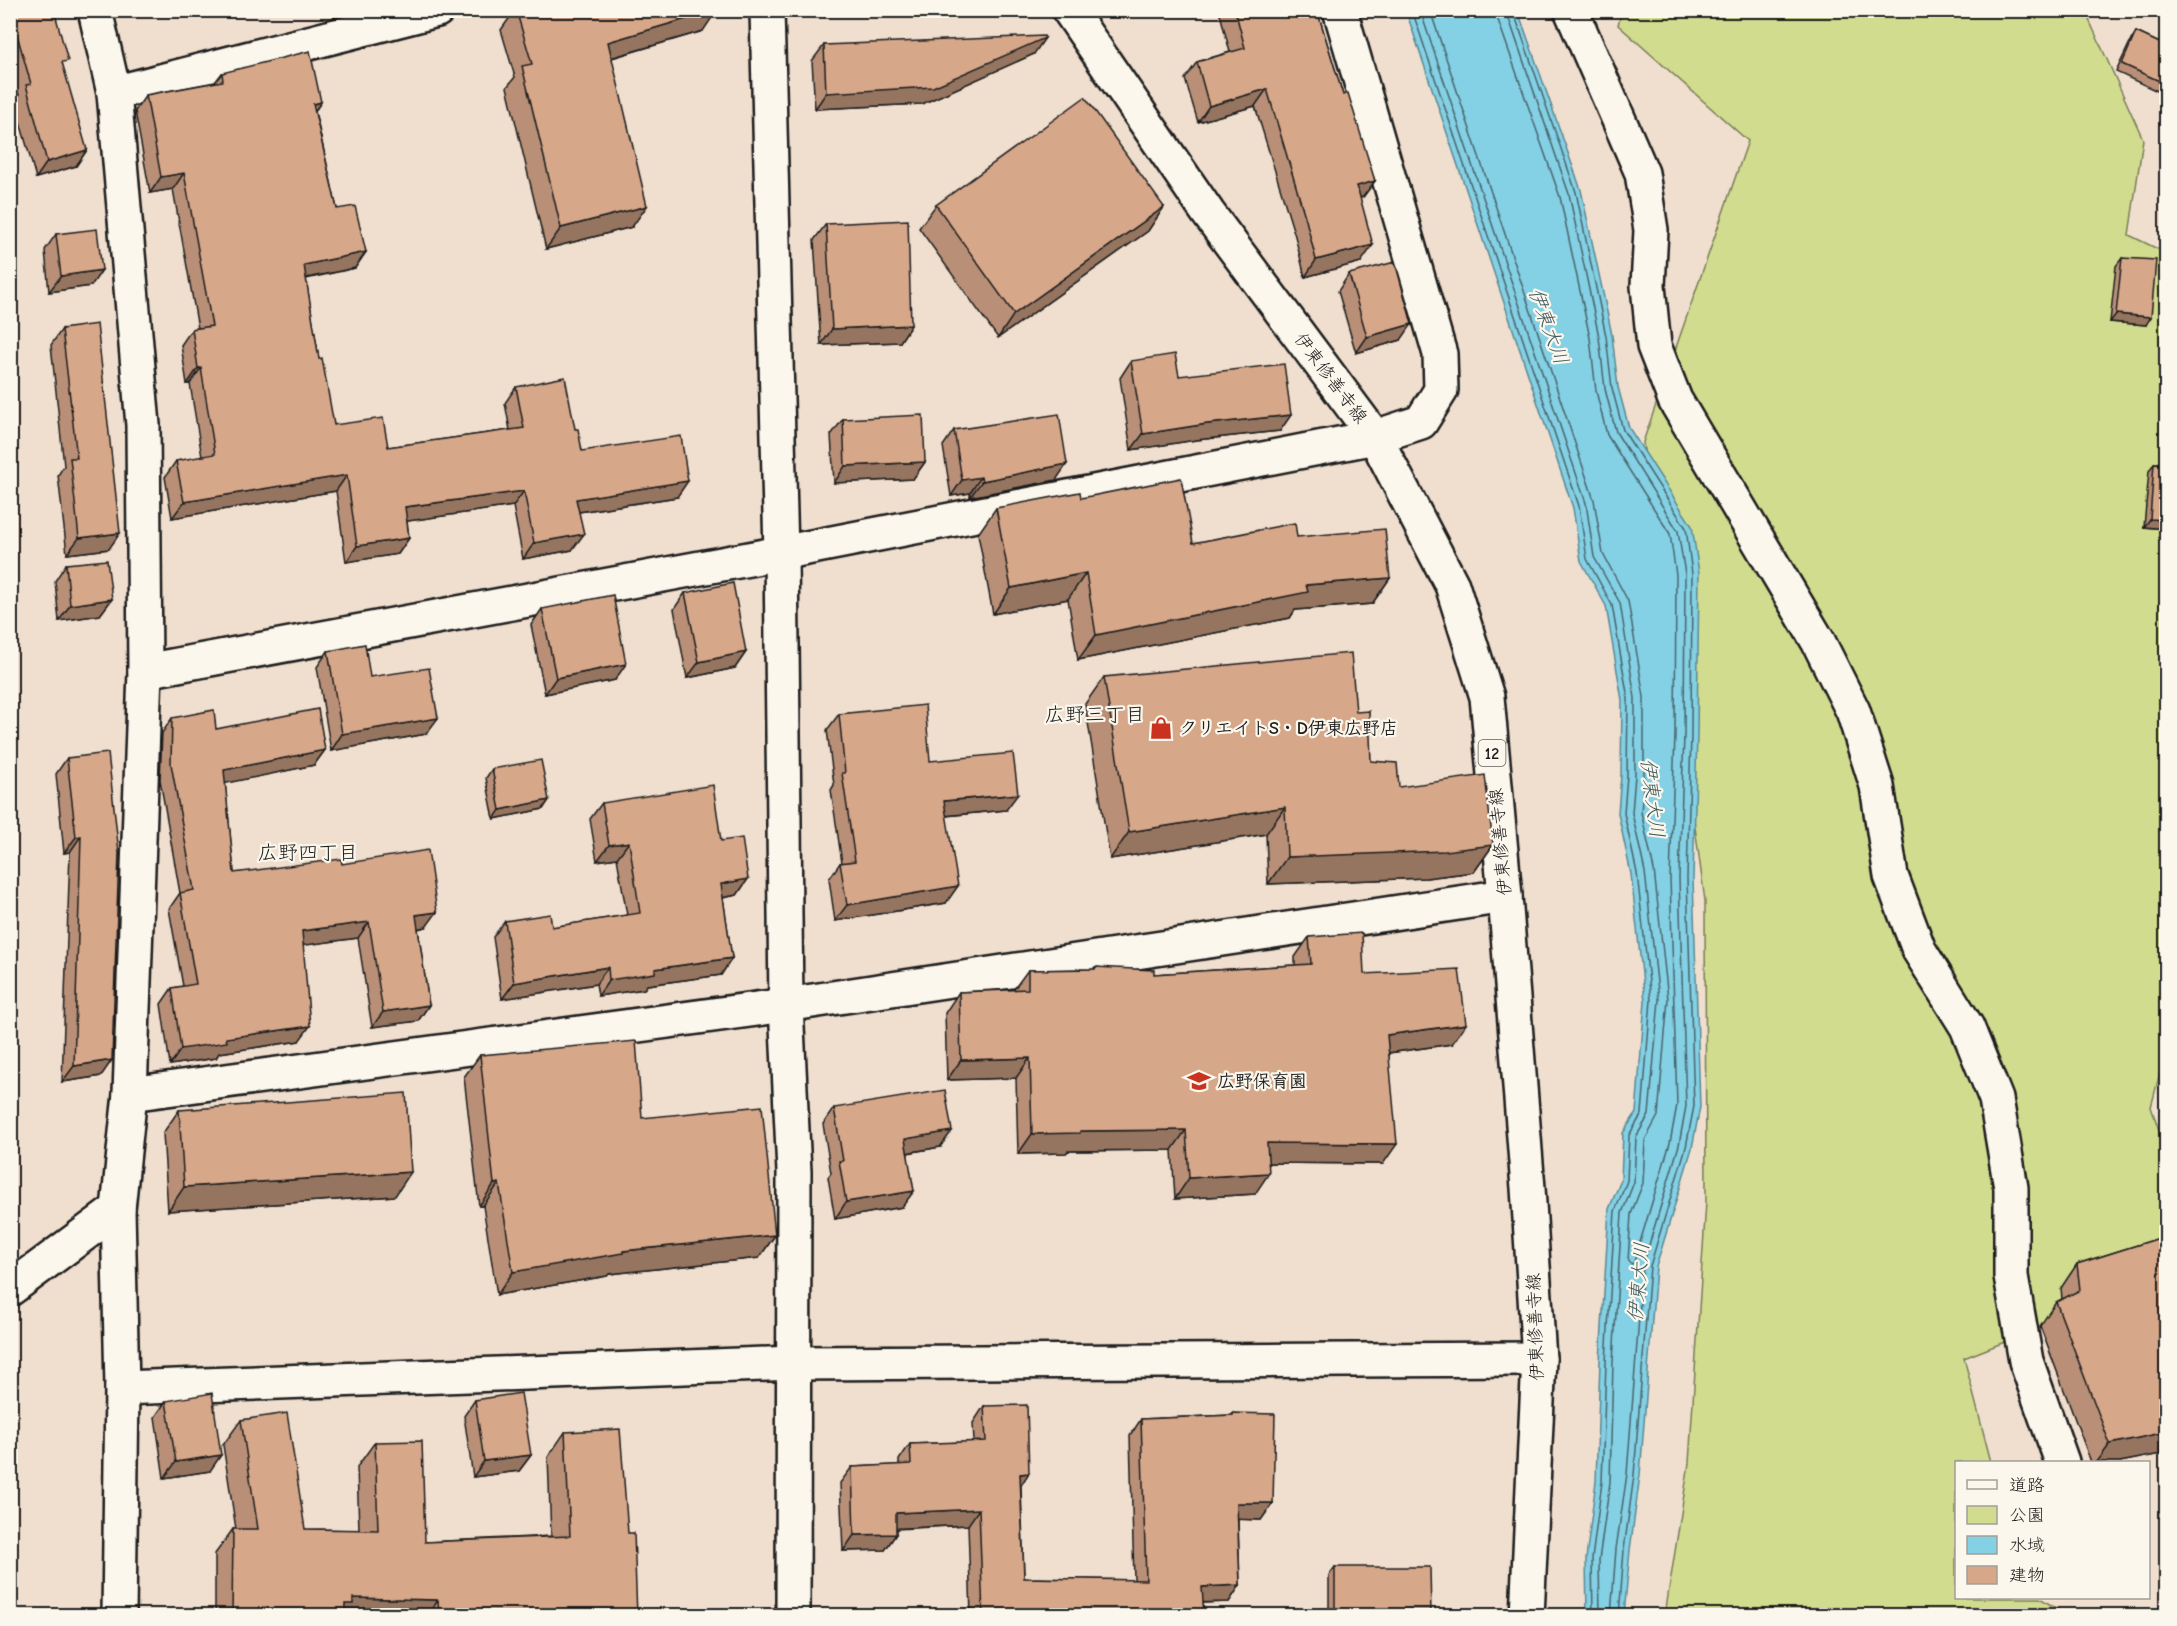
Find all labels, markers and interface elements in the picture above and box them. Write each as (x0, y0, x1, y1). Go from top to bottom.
water label: 伊東大川 (1524, 285, 1573, 368)
street label: 伊東修善寺線 (1290, 329, 1371, 428)
district label: 広野三丁目 (1045, 703, 1145, 726)
shop icon: クリエイトS・D伊東広野店 (1148, 715, 1174, 741)
place label: クリエイトS・D伊東広野店 (1179, 718, 1398, 739)
road number: 12 (1478, 740, 1506, 766)
water label: 伊東大川 (1636, 757, 1669, 839)
street label: 伊東修善寺線 (1485, 787, 1516, 897)
district label: 広野四丁目 (258, 841, 358, 864)
school or university icon: 広野保育園 (1186, 1068, 1212, 1094)
place label: 広野保育園 (1217, 1071, 1307, 1092)
water label: 伊東大川 (1624, 1241, 1653, 1323)
street label: 伊東修善寺線 (1523, 1273, 1548, 1381)
legend (1955, 1461, 2150, 1599)
text: 道路 (2009, 1475, 2045, 1496)
text: 公園 (2009, 1505, 2045, 1526)
text: 水域 (2009, 1535, 2045, 1556)
text: 建物 (2009, 1565, 2045, 1586)

